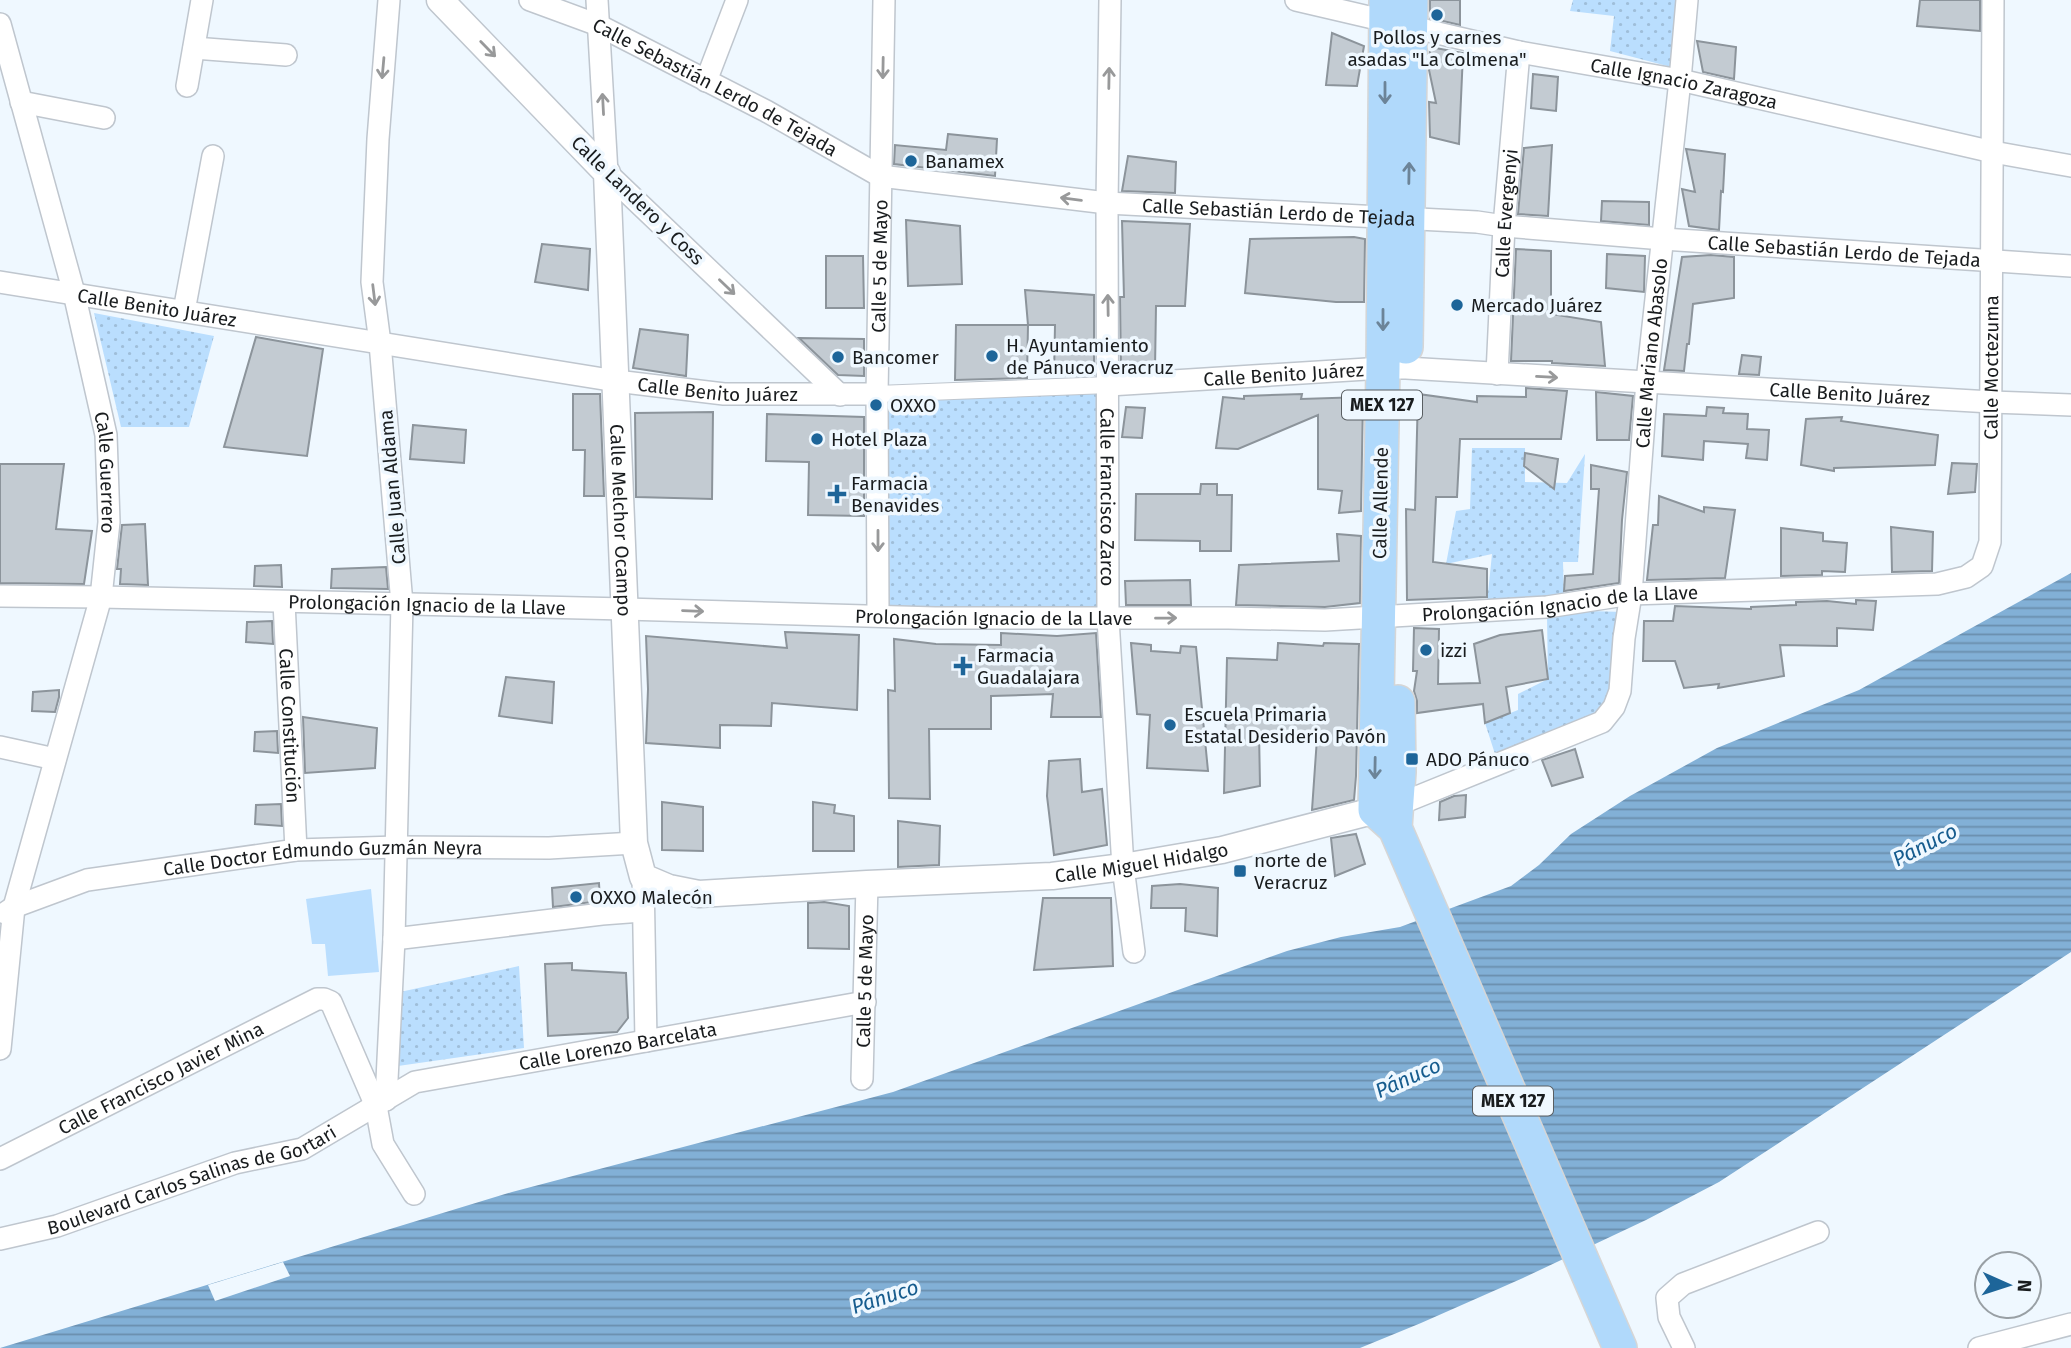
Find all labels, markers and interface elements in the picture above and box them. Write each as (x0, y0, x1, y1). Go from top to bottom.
marker: Pollos y carnes asadas "La Colmena" (1429, 7, 1445, 23)
street label: Calle Sebastián Lerdo de Tejada (589, 13, 842, 161)
place label: Pollos y carnes asadas "La Colmena" (1347, 26, 1527, 71)
one-way arrow (479, 40, 496, 57)
street label: Calle Ignacio Zaragoza (1589, 54, 1780, 114)
one-way arrow (376, 56, 389, 79)
one-way arrow (876, 56, 889, 79)
one-way arrow (1102, 67, 1116, 90)
one-way arrow (1378, 81, 1392, 104)
one-way arrow (596, 93, 609, 116)
street label: Calle Landero y Coss (566, 131, 709, 270)
street label: Calle Evergenyi (1491, 148, 1523, 278)
place label: Banamex (925, 150, 1005, 173)
marker: Banamex (903, 153, 919, 169)
one-way arrow (1402, 162, 1416, 185)
one-way arrow (1060, 192, 1083, 205)
street label: Calle Sebastián Lerdo de Tejada (1141, 194, 1416, 231)
street label: Calle 5 de Mayo (867, 199, 892, 333)
street label: Calle Sebastián Lerdo de Tejada (1707, 231, 1982, 272)
street label: Calle Mariano Abasolo (1631, 257, 1672, 449)
one-way arrow (718, 279, 735, 296)
one-way arrow (367, 283, 380, 306)
street label: Calle Benito Juárez (76, 284, 238, 332)
one-way arrow (1101, 294, 1115, 317)
place label: Mercado Juárez (1471, 294, 1602, 317)
street label: Calle Moctezuma (1980, 295, 2003, 440)
marker: Mercado Juárez (1449, 297, 1465, 313)
one-way arrow (1376, 308, 1390, 331)
place label: H. Ayuntamiento de Pánuco Veracruz (1006, 334, 1173, 379)
place label: Bancomer (852, 346, 939, 369)
marker: H. Ayuntamiento de Pánuco Veracruz (984, 348, 1000, 364)
marker: Bancomer (830, 349, 846, 365)
street label: Calle Benito Juárez (1203, 358, 1365, 391)
one-way arrow (1535, 370, 1558, 383)
street label: Calle Benito Juárez (636, 373, 798, 406)
street label: Calle Benito Juárez (1769, 378, 1931, 410)
road number: MEX 127 (1342, 390, 1422, 419)
place label: OXXO (890, 394, 936, 417)
marker: OXXO (868, 397, 884, 413)
street label: Calle Francisco Zarco (1095, 408, 1119, 586)
street label: Calle Guerrero (89, 409, 120, 535)
street label: Calle Juan Aldama (374, 409, 411, 565)
street label: Calle Melchor Ocampo (605, 424, 636, 617)
place label: Hotel Plaza (831, 428, 928, 451)
marker: Hotel Plaza (809, 431, 825, 447)
street label: Calle Allende (1368, 447, 1393, 559)
place label: Farmacia Benavides (851, 472, 940, 517)
marker: Farmacia Benavides (829, 486, 845, 502)
one-way arrow (871, 529, 885, 552)
street label: Prolongación Ignacio de la Llave (1421, 581, 1698, 626)
street label: Prolongación Ignacio de la Llave (288, 590, 566, 620)
one-way arrow (682, 604, 705, 618)
street label: Prolongación Ignacio de la Llave (855, 605, 1133, 630)
one-way arrow (1154, 611, 1177, 625)
place label: izzi (1440, 639, 1467, 662)
marker: izzi (1418, 642, 1434, 658)
place label: Farmacia Guadalajara (977, 644, 1080, 689)
street label: Calle Constitución (274, 648, 305, 804)
marker: Farmacia Guadalajara (955, 658, 971, 674)
place label: Escuela Primaria Estatal Desiderio Pavón (1184, 703, 1386, 748)
marker: Escuela Primaria Estatal Desiderio Pavón (1162, 717, 1178, 733)
place label: ADO Pánuco (1426, 748, 1530, 771)
marker: ADO Pánuco (1404, 751, 1420, 767)
one-way arrow (1368, 756, 1382, 779)
water label: Pánuco (1888, 818, 1962, 872)
street label: Calle Doctor Edmundo Guzmán Neyra (162, 836, 483, 881)
street label: Calle Miguel Hidalgo (1054, 838, 1231, 888)
place label: norte de Veracruz (1254, 849, 1327, 894)
marker: norte de Veracruz (1232, 863, 1248, 879)
place label: OXXO Malecón (590, 886, 713, 909)
marker: OXXO Malecón (568, 889, 584, 905)
street label: Calle 5 de Mayo (852, 914, 878, 1048)
street label: Calle Francisco Javier Mina (54, 1017, 267, 1140)
street label: Calle Lorenzo Barcelata (517, 1018, 718, 1075)
water label: Pánuco (1371, 1052, 1445, 1104)
road number: MEX 127 (1473, 1086, 1553, 1116)
street label: Boulevard Carlos Salinas de Gortari (45, 1120, 340, 1240)
north arrow (1973, 1250, 2043, 1320)
water label: Pánuco (848, 1274, 922, 1320)
text: N (2013, 1279, 2036, 1293)

